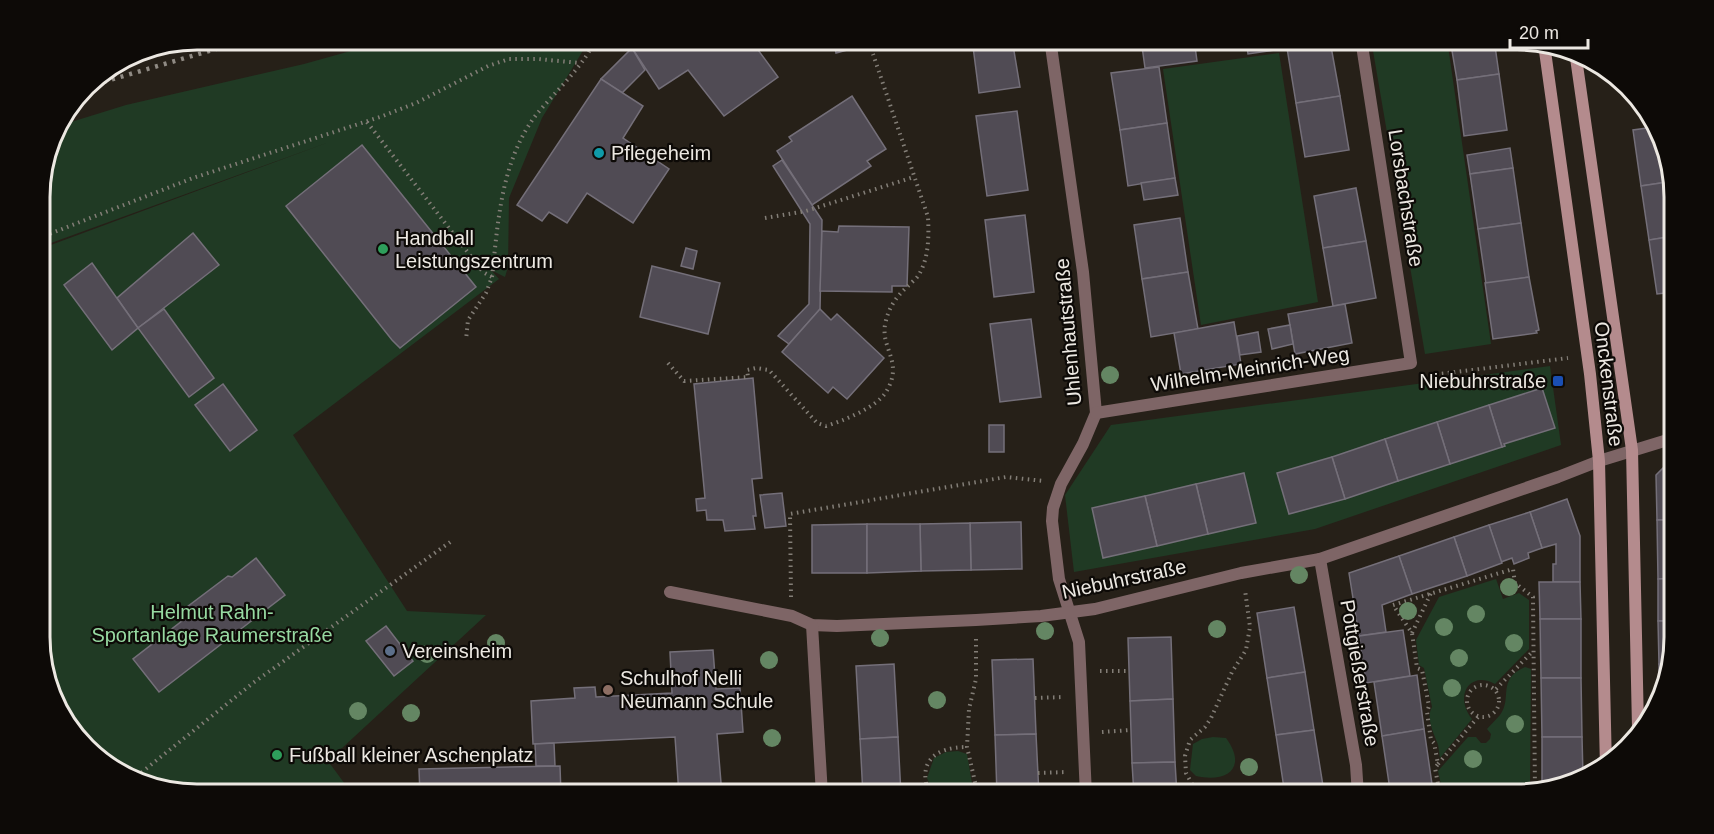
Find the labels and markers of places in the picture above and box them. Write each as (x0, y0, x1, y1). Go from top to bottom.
place label: Pflegeheim (611, 142, 711, 164)
marker: Pflegeheim (592, 146, 606, 160)
place label: Handball Leistungszentrum (395, 227, 553, 272)
marker: Handball Leistungszentrum (376, 242, 390, 256)
place label: Niebuhrstraße (1419, 370, 1546, 392)
marker: Niebuhrstraße (1551, 374, 1565, 388)
place label: Vereinsheim (402, 640, 512, 662)
marker: Vereinsheim (383, 644, 397, 658)
place label: Schulhof Nelli Neumann Schule (620, 667, 773, 712)
marker: Schulhof Nelli Neumann Schule (601, 683, 615, 697)
place label: Fußball kleiner Aschenplatz (289, 744, 534, 766)
marker: Fußball kleiner Aschenplatz (270, 748, 284, 762)

